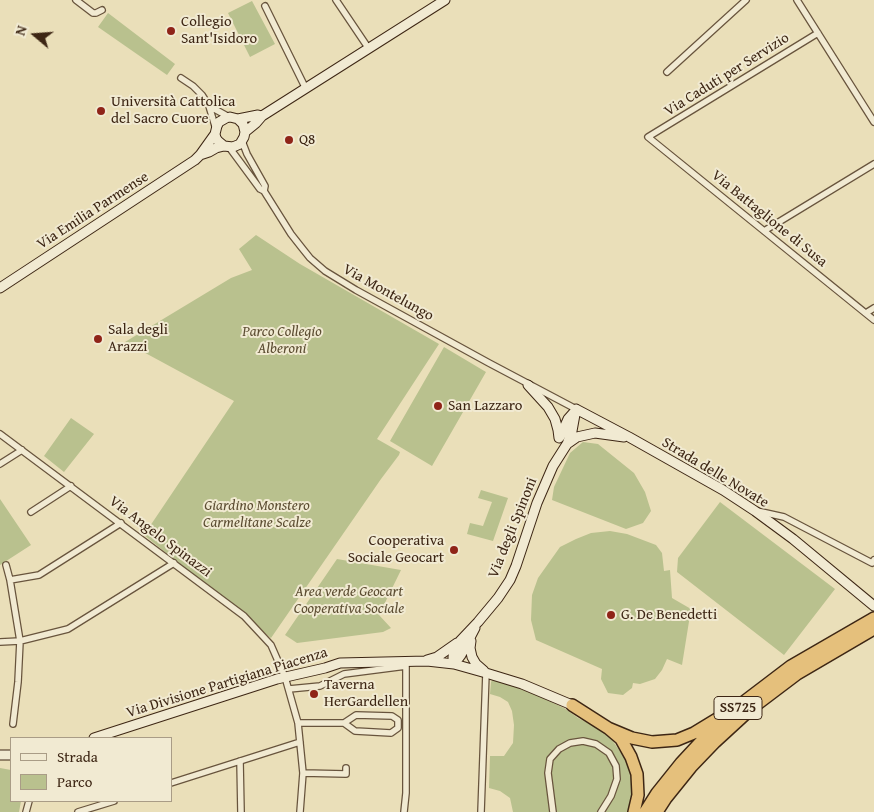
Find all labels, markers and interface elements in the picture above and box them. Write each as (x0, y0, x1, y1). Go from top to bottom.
north arrow (10, 10, 60, 60)
place label: Collegio Sant'Isidoro (181, 13, 257, 48)
text: N (10, 23, 32, 38)
marker: Collegio Sant'Isidoro (165, 25, 177, 37)
street label: Via Caduti per Servizio (661, 29, 793, 121)
place label: Università Cattolica del Sacro Cuore (111, 93, 235, 128)
marker: Università Cattolica del Sacro Cuore (95, 105, 107, 117)
place label: Q8 (299, 131, 315, 149)
marker: Q8 (283, 134, 295, 146)
street label: Via Battaglione di Susa (707, 167, 831, 271)
street label: Via Emilia Parmense (34, 168, 152, 254)
street label: Via Montelungo (339, 261, 437, 325)
place label: Sala degli Arazzi (108, 321, 168, 356)
park label: Parco Collegio Alberoni (242, 323, 322, 358)
marker: Sala degli Arazzi (92, 333, 104, 345)
place label: San Lazzaro (448, 397, 522, 415)
marker: San Lazzaro (432, 400, 444, 412)
street label: Strada delle Novate (658, 434, 772, 512)
street label: Via degli Spinoni (485, 475, 541, 581)
street label: Via Angelo Spinazzi (105, 492, 215, 582)
park label: Giardino Monstero Carmelitane Scalze (203, 497, 311, 532)
place label: Cooperativa Sociale Geocart (348, 532, 444, 567)
marker: Cooperativa Sociale Geocart (448, 544, 460, 556)
park label: Area verde Geocart Cooperativa Sociale (294, 583, 404, 618)
place label: G. De Benedetti (621, 606, 717, 624)
marker: G. De Benedetti (605, 609, 617, 621)
street label: Via Divisione Partigiana Piacenza (124, 644, 330, 722)
place label: Taverna HerGardellen (324, 676, 408, 711)
marker: Taverna HerGardellen (308, 688, 320, 700)
road number: SS725 (714, 696, 762, 720)
legend (10, 737, 172, 802)
text: Strada (57, 746, 98, 767)
text: Parco (57, 771, 92, 792)

